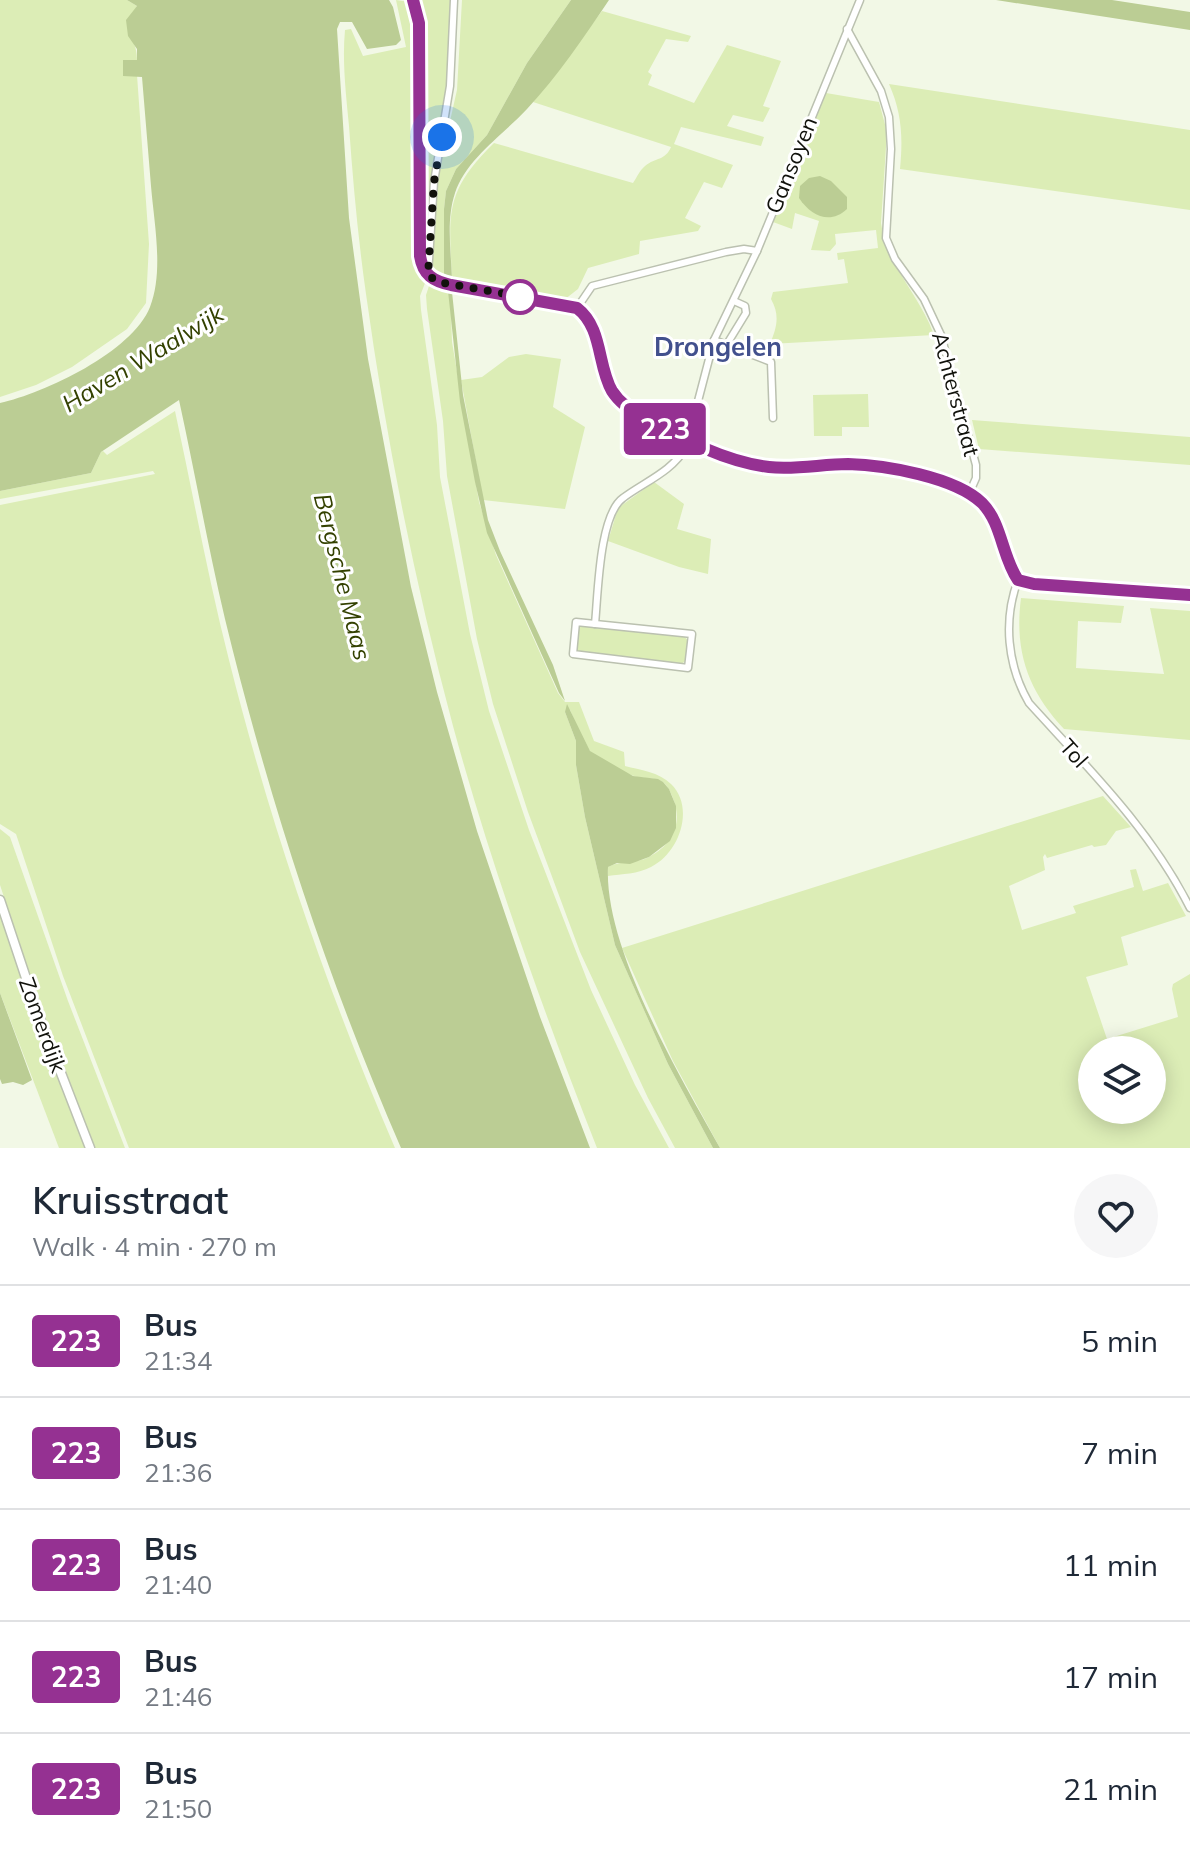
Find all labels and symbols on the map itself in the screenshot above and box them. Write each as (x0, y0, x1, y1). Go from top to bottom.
street label: Gansoyen (759, 113, 823, 217)
your location (422, 117, 462, 157)
unlabelled marker (503, 280, 537, 314)
water label: Haven Waalwijk (56, 298, 229, 418)
street label: Achterstraat (926, 329, 986, 460)
district label: Drongelen (654, 330, 782, 363)
line badge: 223 (619, 403, 711, 455)
water label: Bergsche Maas (308, 490, 378, 663)
street label: Tol (1054, 733, 1094, 773)
street label: Zomerdijk (13, 973, 73, 1077)

